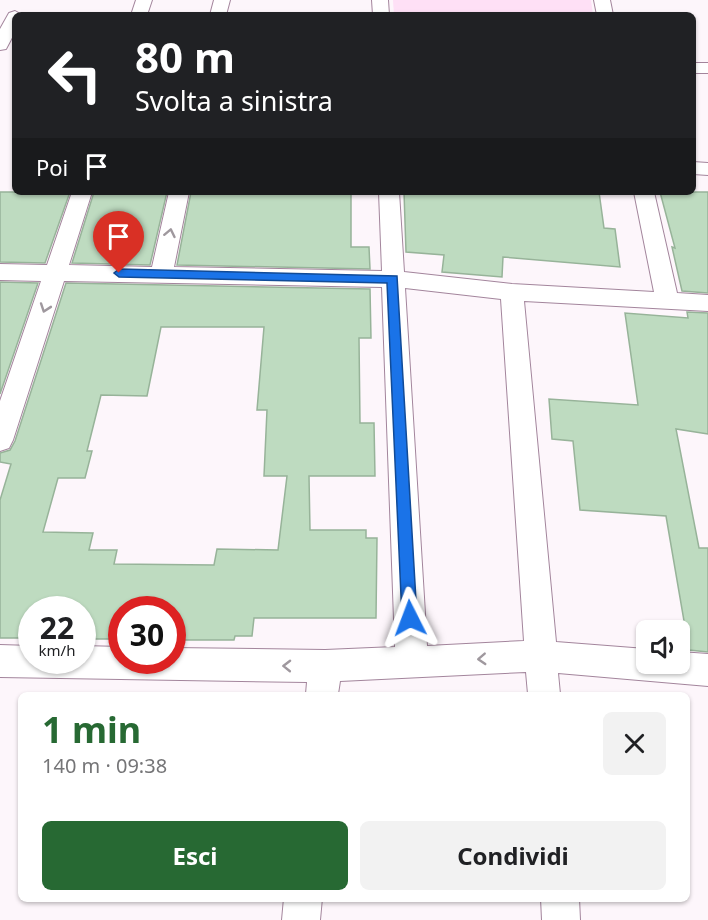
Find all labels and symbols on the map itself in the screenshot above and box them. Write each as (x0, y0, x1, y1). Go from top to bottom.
pin (93, 211, 144, 273)
one-way arrow (163, 228, 176, 238)
one-way arrow (39, 302, 52, 313)
position arrow (378, 586, 442, 650)
speed limit sign: 30 (108, 596, 186, 674)
one-way arrow (478, 653, 487, 666)
one-way arrow (283, 660, 292, 672)

